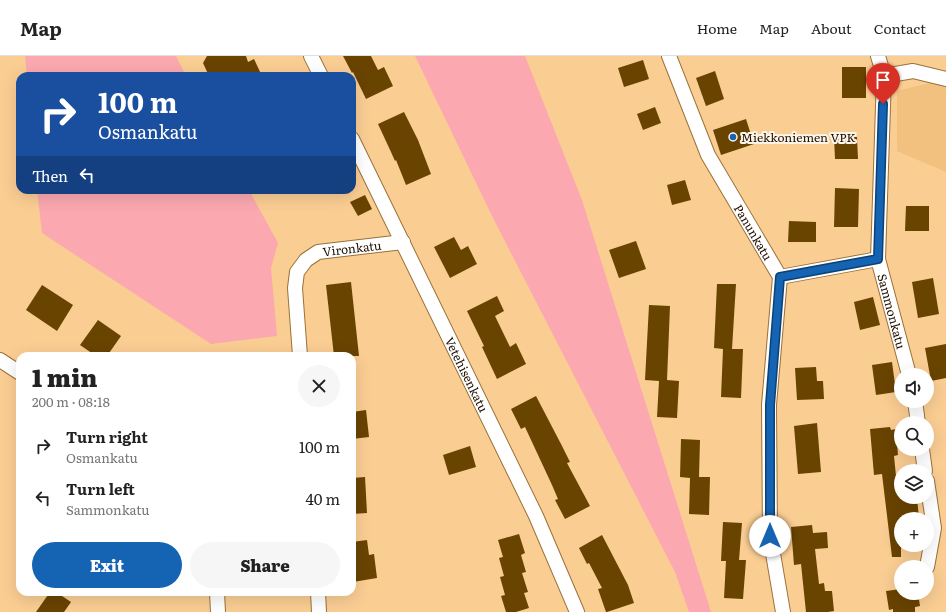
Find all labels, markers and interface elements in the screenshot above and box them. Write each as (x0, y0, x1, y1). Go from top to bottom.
text: Map (20, 14, 62, 42)
text: Home (697, 18, 737, 38)
text: Map (759, 18, 789, 38)
text: About (811, 18, 852, 38)
text: Contact (874, 18, 926, 38)
pin (866, 63, 900, 104)
icon: arrive (872, 69, 894, 91)
text: 100 m (98, 80, 178, 122)
icon: right (32, 88, 84, 140)
text: Osmankatu (98, 118, 197, 145)
place label: Miekkoniemen VPK (741, 128, 856, 146)
marker: Miekkoniemen VPK (728, 132, 738, 142)
text: Then (32, 164, 68, 187)
icon: left (76, 164, 98, 186)
street label: Panunkatu (730, 201, 777, 264)
street label: Vironkatu (322, 236, 383, 260)
street label: Sammonkatu (873, 272, 911, 351)
street label: Vetehisenkatu (441, 334, 493, 416)
text: 1 min (32, 359, 97, 394)
button: close (298, 365, 340, 407)
map controls (894, 368, 934, 600)
button: sound (894, 368, 934, 408)
text: 200 m · 08:18 (32, 392, 110, 411)
button: search (894, 416, 934, 456)
text: Turn right (66, 425, 148, 448)
icon: right (32, 435, 54, 457)
text: 100 m (299, 435, 340, 458)
text: Osmankatu (66, 448, 138, 467)
button: layers (894, 464, 934, 504)
text: Turn left (66, 477, 135, 500)
icon: left (32, 487, 54, 509)
text: 40 m (306, 487, 340, 510)
text: Sammonkatu (66, 500, 150, 519)
button: + (894, 512, 934, 552)
position arrow (749, 515, 791, 557)
button: Exit (32, 542, 182, 588)
button: Share (190, 542, 340, 588)
button: − (894, 560, 934, 600)

